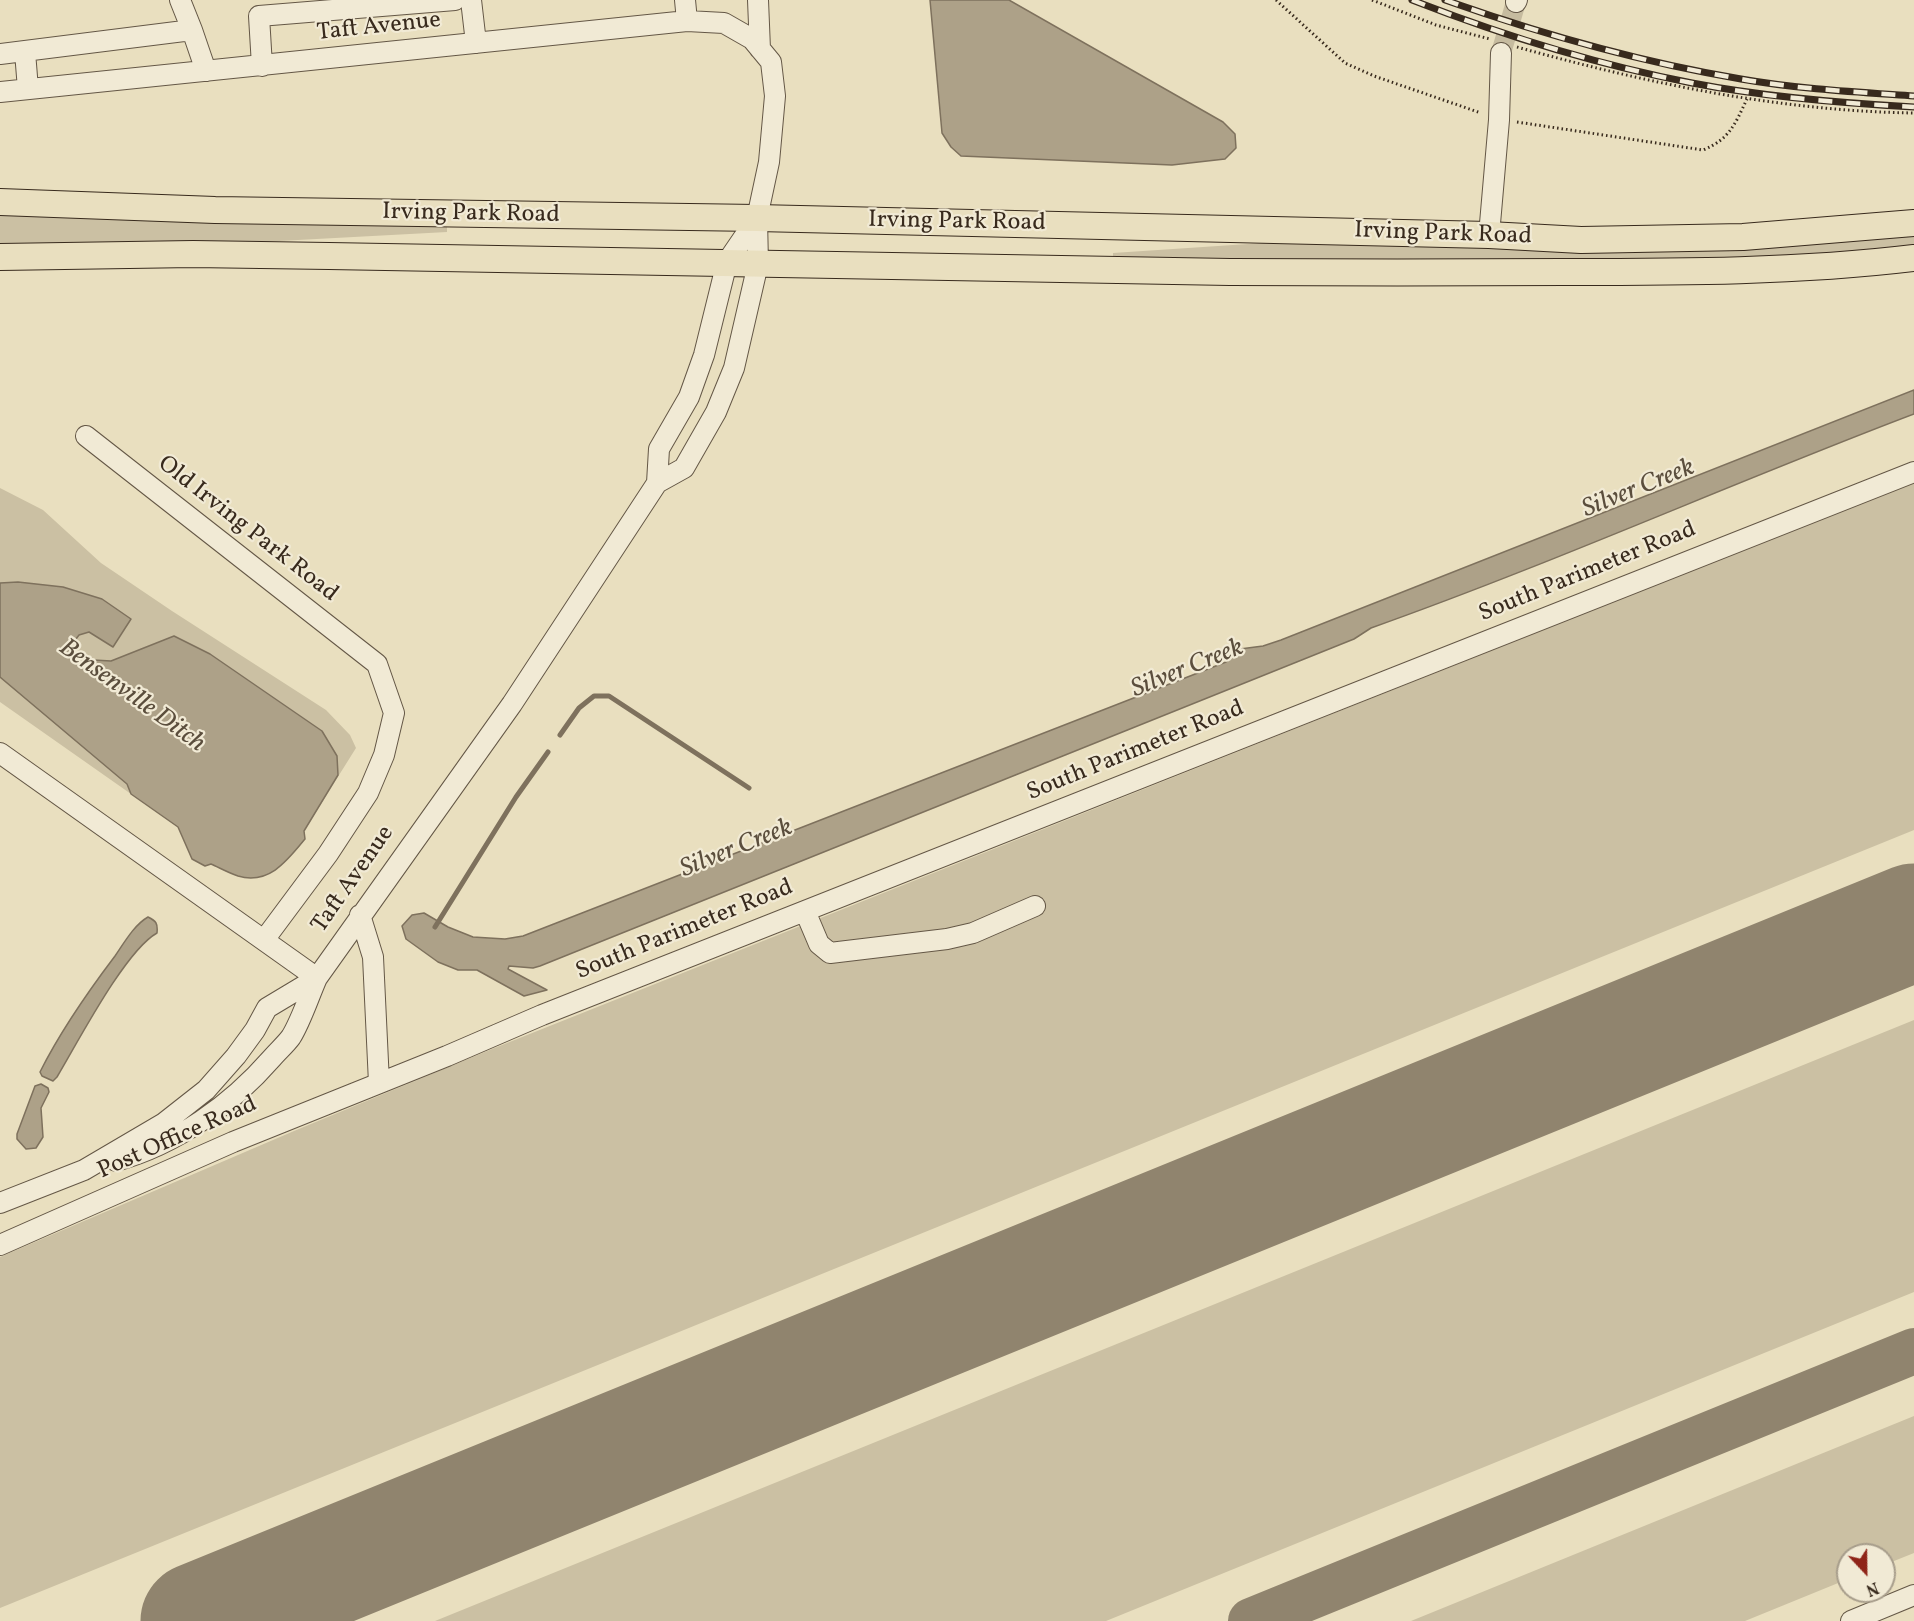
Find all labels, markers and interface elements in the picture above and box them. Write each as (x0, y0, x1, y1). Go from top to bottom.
street label: Taft Avenue (316, 7, 442, 49)
street label: Irving Park Road (382, 199, 560, 231)
street label: Irving Park Road (868, 207, 1046, 239)
street label: Irving Park Road (1354, 218, 1532, 252)
street label: Old Irving Park Road (151, 451, 343, 609)
water label: Silver Creek (1578, 453, 1700, 527)
street label: South Parimeter Road (1475, 516, 1701, 630)
water label: Bensenville Ditch (52, 633, 210, 761)
water label: Silver Creek (1127, 633, 1249, 707)
street label: South Parimeter Road (1023, 695, 1249, 809)
water label: Silver Creek (676, 813, 798, 887)
street label: Taft Avenue (307, 821, 401, 939)
street label: South Parimeter Road (572, 874, 798, 988)
street label: Post Office Road (94, 1091, 262, 1187)
north arrow (1836, 1543, 1896, 1603)
text: N (1862, 1575, 1882, 1600)

